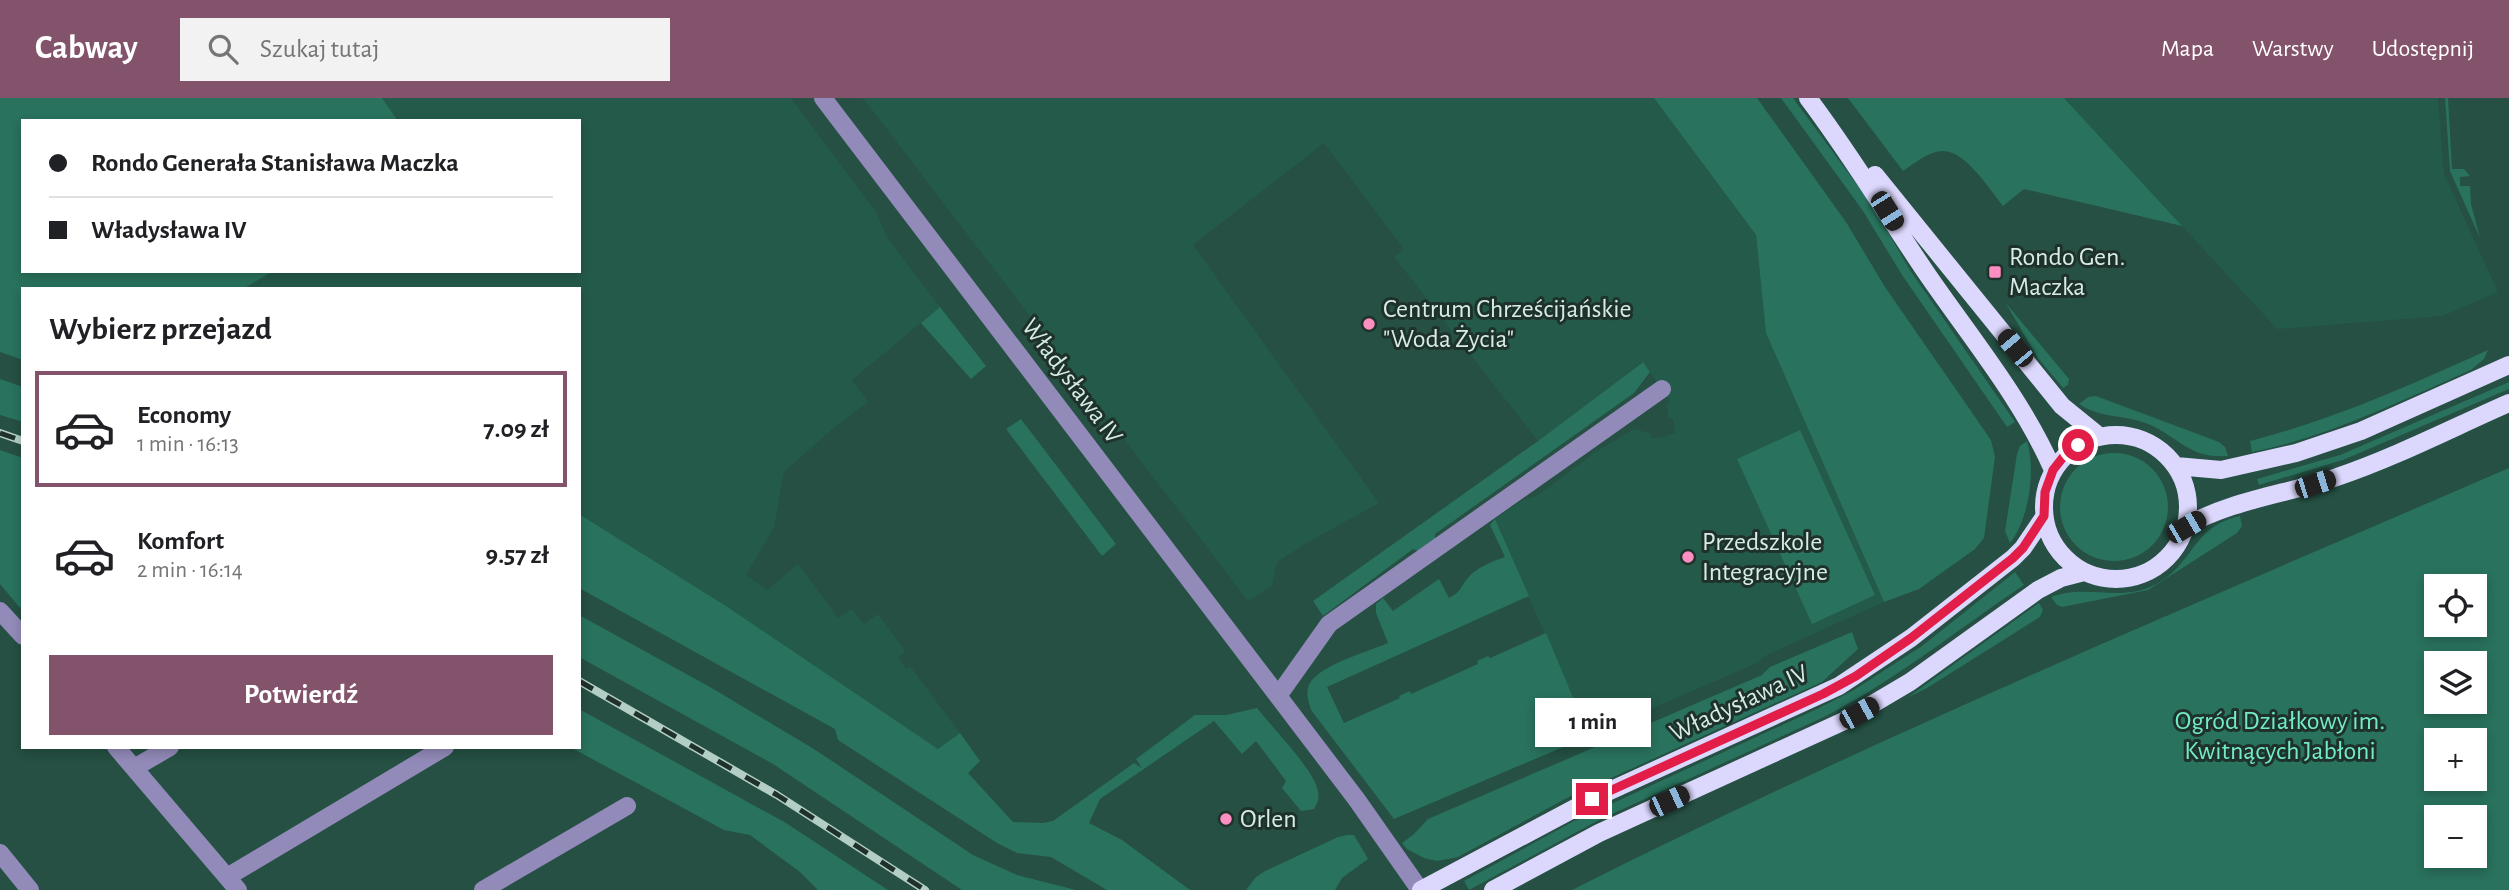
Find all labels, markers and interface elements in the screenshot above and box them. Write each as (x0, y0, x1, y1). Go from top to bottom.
search box (180, 18, 670, 81)
icon: search (204, 30, 242, 68)
text: Cabway (35, 32, 138, 65)
text: Szukaj tutaj (260, 36, 379, 62)
text: Mapa (2161, 37, 2214, 61)
text: Warstwy (2252, 37, 2334, 61)
text: Udostępnij (2372, 37, 2474, 61)
text: Rondo Generała Stanisława Maczka (91, 150, 459, 176)
car (1867, 188, 1908, 234)
text: Władysława IV (91, 217, 247, 243)
place label: Rondo Gen. Maczka (2009, 244, 2125, 300)
marker: Rondo Gen. Maczka (1987, 264, 2003, 280)
place label: Centrum Chrześcijańskie "Woda Życia" (1383, 296, 1631, 352)
text: Wybierz przejazd (49, 313, 272, 345)
street label: Władysława IV (1017, 314, 1127, 449)
marker: Centrum Chrześcijańskie "Woda Życia" (1361, 316, 1377, 332)
car (1994, 325, 2037, 371)
icon: car (53, 398, 116, 461)
text: Economy (137, 402, 231, 428)
text: 7.09 zł (483, 416, 549, 442)
route start (2062, 429, 2094, 461)
text: 1 min · 16:13 (137, 433, 239, 456)
car (2292, 468, 2339, 500)
car (2163, 507, 2210, 547)
icon: car (53, 524, 116, 587)
text: Komfort (137, 528, 224, 554)
place label: Przedszkole Integracyjne (1702, 529, 1828, 585)
text: 9.57 zł (486, 542, 549, 568)
marker: Przedszkole Integracyjne (1680, 549, 1696, 565)
text: 2 min · 16:14 (137, 559, 243, 582)
map controls (2424, 574, 2487, 868)
button: locate (2424, 574, 2487, 637)
button: layers (2424, 651, 2487, 714)
button: Potwierdź (49, 655, 553, 735)
street label: Władysława IV (1666, 660, 1812, 746)
car (1836, 694, 1883, 732)
callout: 1 min (1534, 698, 1650, 746)
park label: Ogród Działkowy im. Kwitnących Jabłoni (2175, 708, 2385, 764)
text: 1 min (1569, 711, 1617, 734)
button: + (2424, 728, 2487, 791)
route end (1576, 783, 1608, 815)
car (1646, 783, 1693, 819)
button: − (2424, 805, 2487, 868)
place label: Orlen (1240, 806, 1297, 832)
marker: Orlen (1218, 811, 1234, 827)

